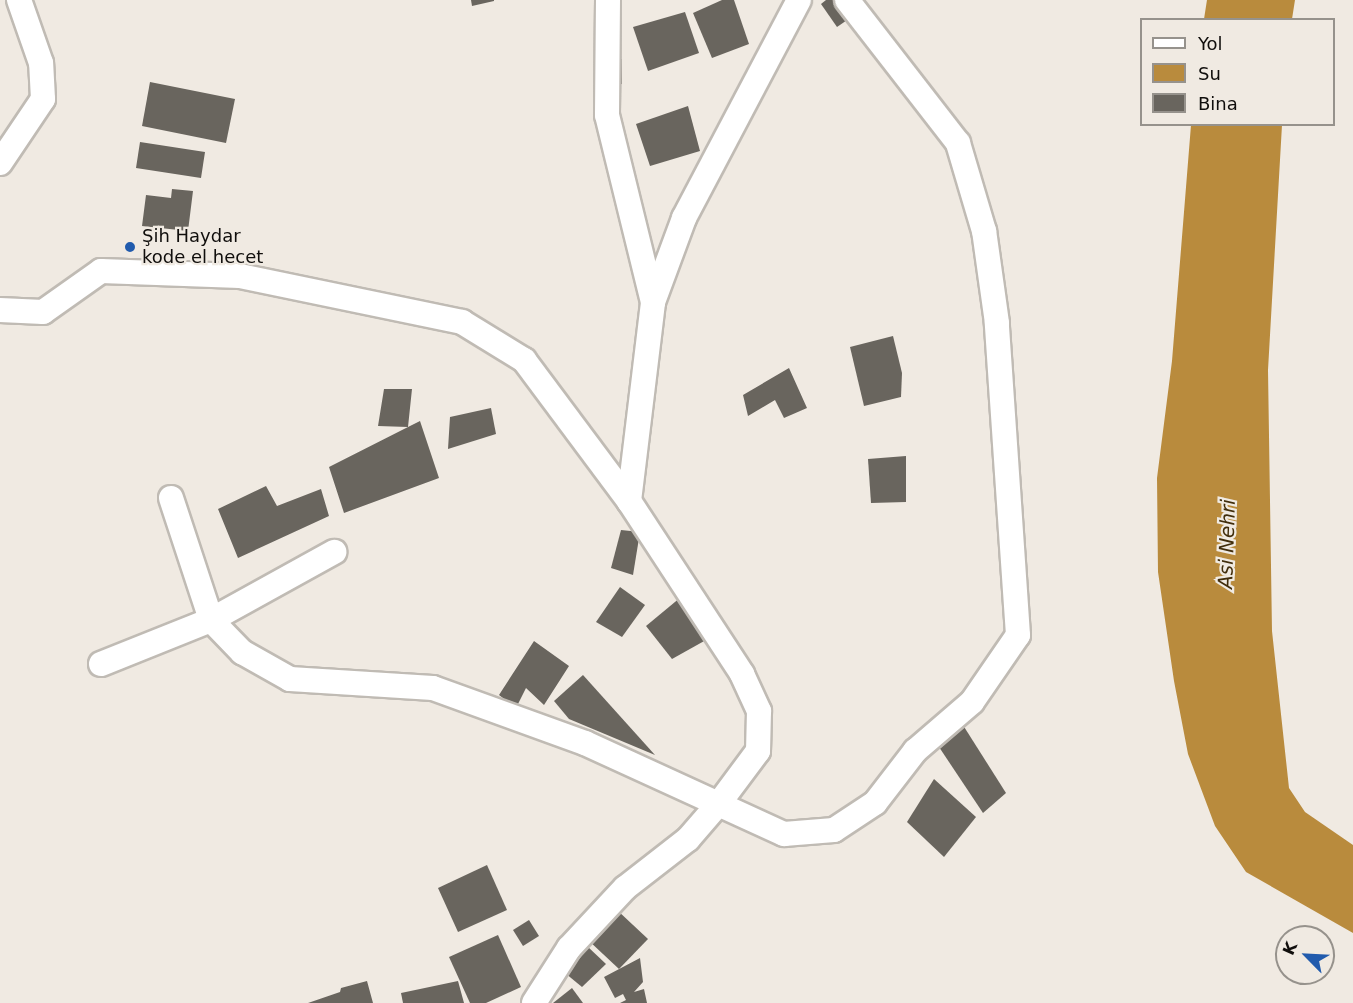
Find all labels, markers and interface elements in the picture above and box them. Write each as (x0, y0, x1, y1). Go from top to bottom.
legend (1140, 18, 1335, 126)
text: Yol (1198, 33, 1223, 54)
text: Su (1198, 63, 1221, 84)
text: Bina (1198, 93, 1238, 114)
place label: Şih Haydar kode el hecet (142, 226, 263, 268)
marker: Şih Haydar kode el hecet (123, 240, 137, 254)
water label: Asi Nehri (1213, 499, 1241, 589)
north arrow (1275, 925, 1335, 985)
text: K (1279, 939, 1301, 958)

